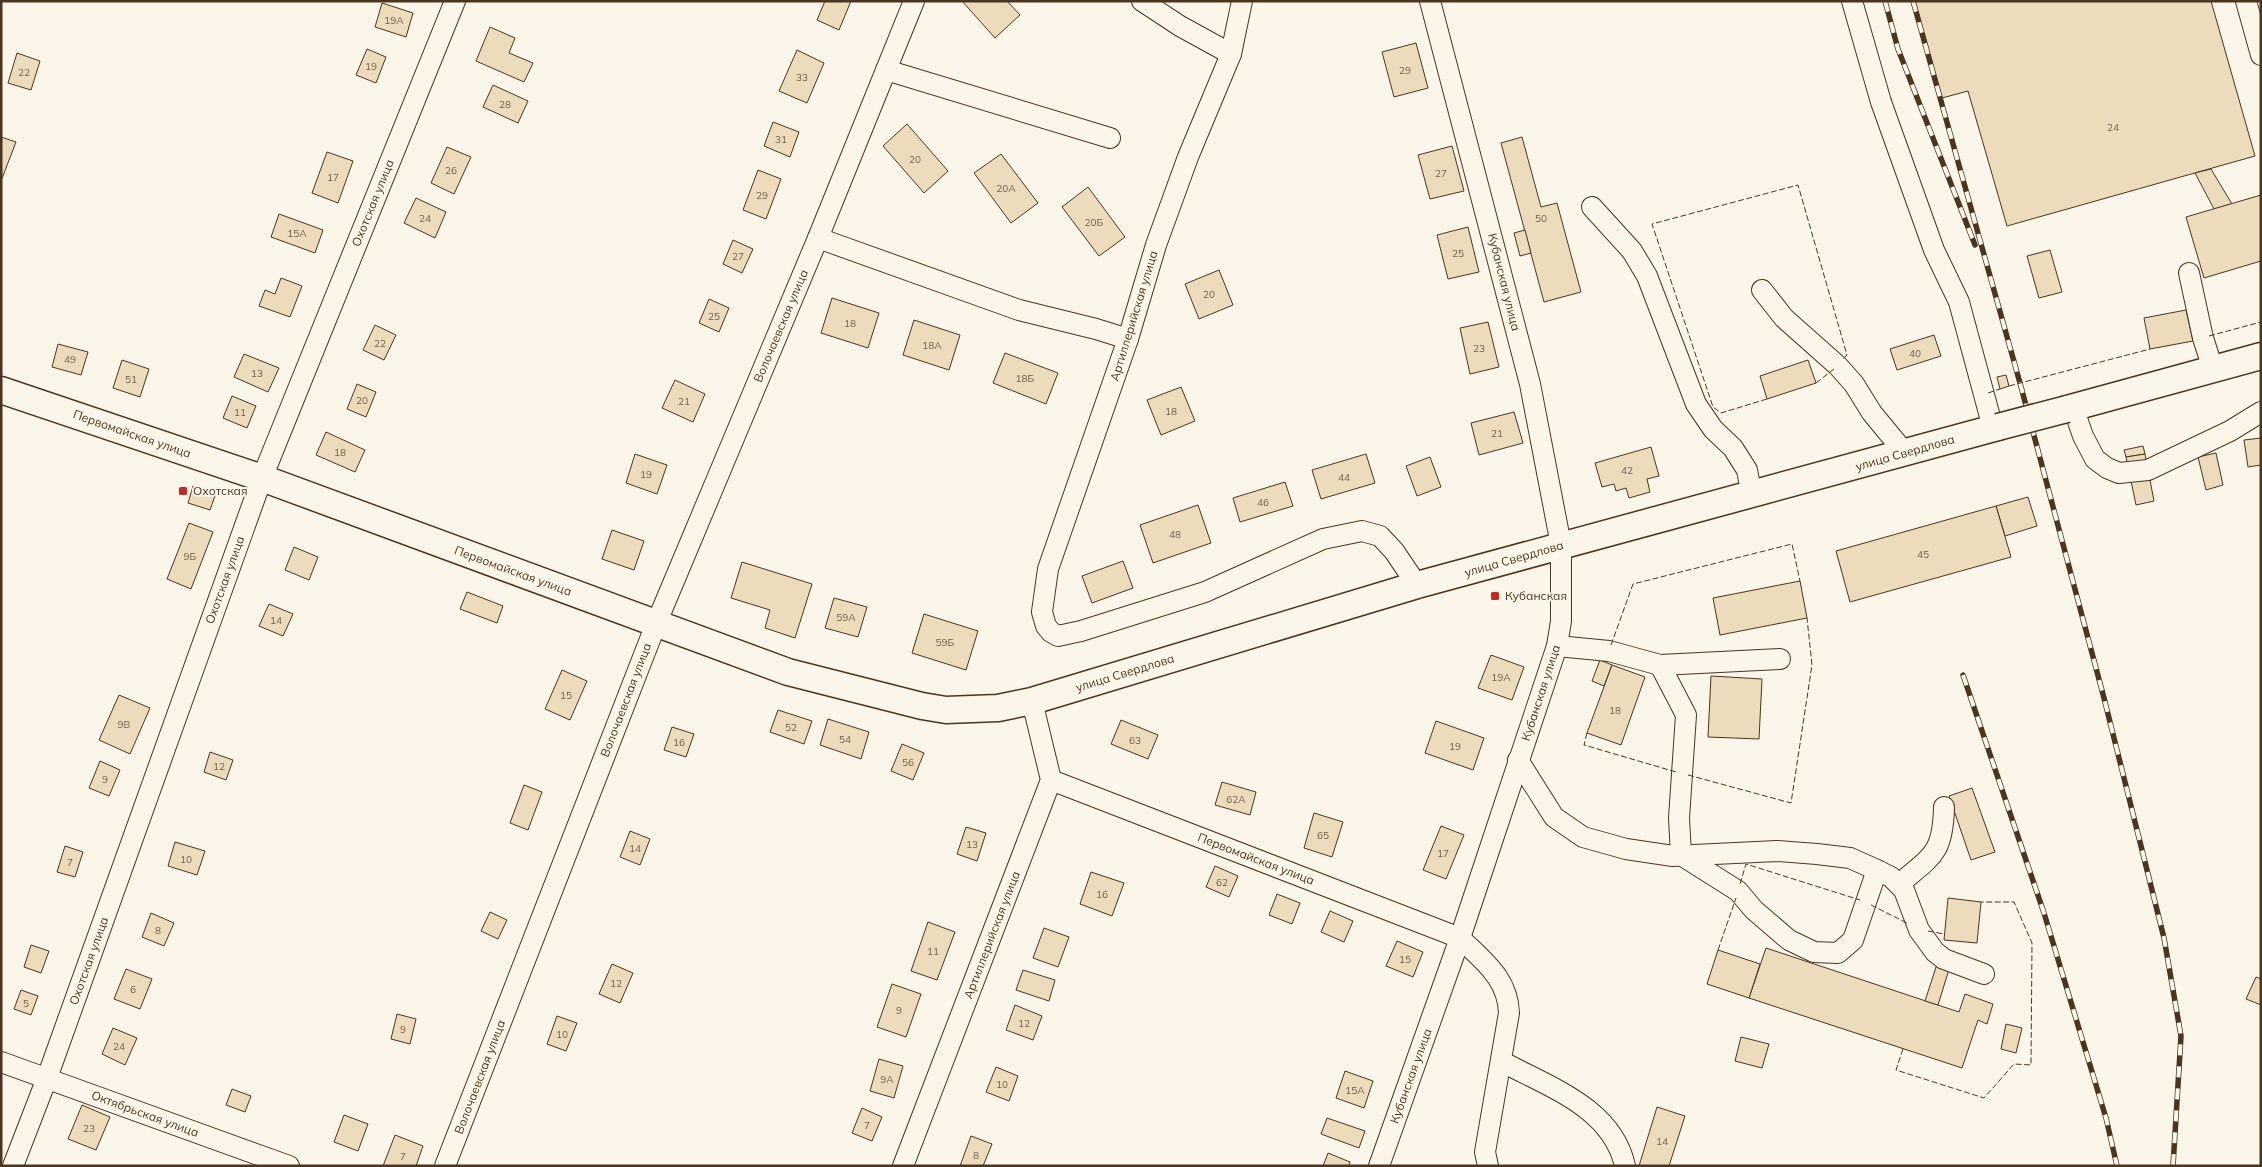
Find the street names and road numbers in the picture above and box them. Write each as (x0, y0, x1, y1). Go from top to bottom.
street label: Охотская улица (348, 157, 397, 249)
street label: Кубанская улица (1485, 231, 1524, 332)
street label: Артиллерийская улица (1107, 249, 1161, 383)
street label: Волочаевская улица (750, 267, 811, 384)
street label: Первомайская улица (71, 406, 193, 461)
street label: улица Свердлова (1854, 431, 1956, 474)
street label: Охотская улица (202, 534, 247, 626)
street label: улица Свердлова (1463, 537, 1565, 580)
street label: Первомайская улица (452, 542, 574, 599)
street label: Волочаевская улица (597, 641, 654, 759)
street label: Кубанская улица (1518, 643, 1563, 743)
street label: улица Свердлова (1074, 650, 1176, 695)
street label: Первомайская улица (1196, 829, 1317, 888)
street label: Артиллерийская улица (960, 869, 1023, 1001)
street label: Охотская улица (66, 915, 111, 1007)
street label: Волочаевская улица (451, 1018, 508, 1136)
street label: Кубанская улица (1386, 1026, 1435, 1125)
street label: Октябрьская улица (89, 1087, 201, 1140)

